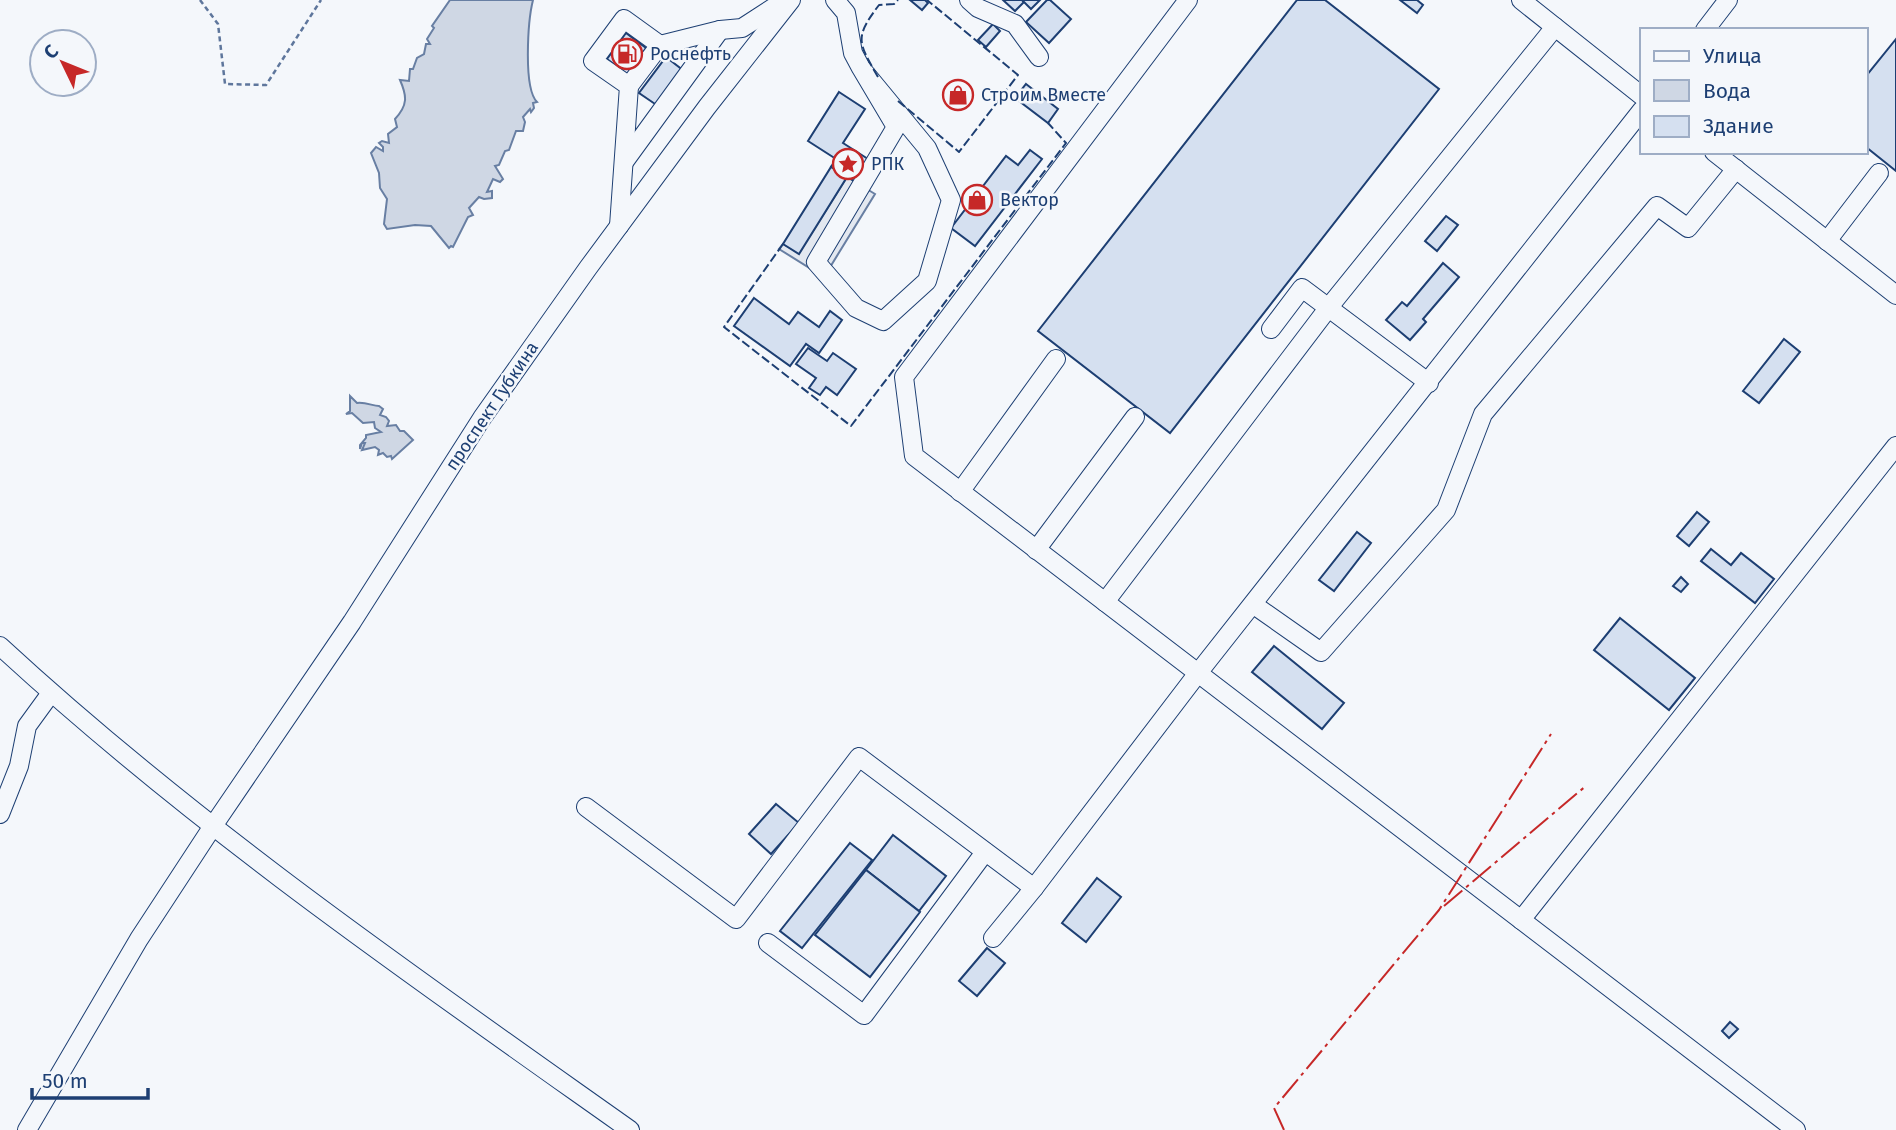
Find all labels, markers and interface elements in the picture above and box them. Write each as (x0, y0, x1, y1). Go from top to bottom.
north arrow (28, 28, 98, 98)
legend (1640, 28, 1868, 154)
fuel station icon: Роснефть (610, 37, 644, 71)
text: С (39, 40, 63, 64)
place label: Роснефть (650, 43, 731, 65)
text: Улица (1703, 43, 1762, 69)
shop icon: Строим Вместе (941, 78, 975, 112)
text: Вода (1703, 78, 1751, 104)
place label: Строим Вместе (981, 84, 1106, 106)
text: Здание (1703, 113, 1774, 139)
place icon: РПК (831, 147, 865, 181)
place label: РПК (871, 153, 905, 175)
shop icon: Вектор (960, 183, 994, 217)
place label: Вектор (1000, 189, 1059, 211)
street label: проспект Губкина (441, 337, 543, 475)
scale bar (32, 1056, 147, 1100)
text: 50 m (42, 1068, 88, 1094)

